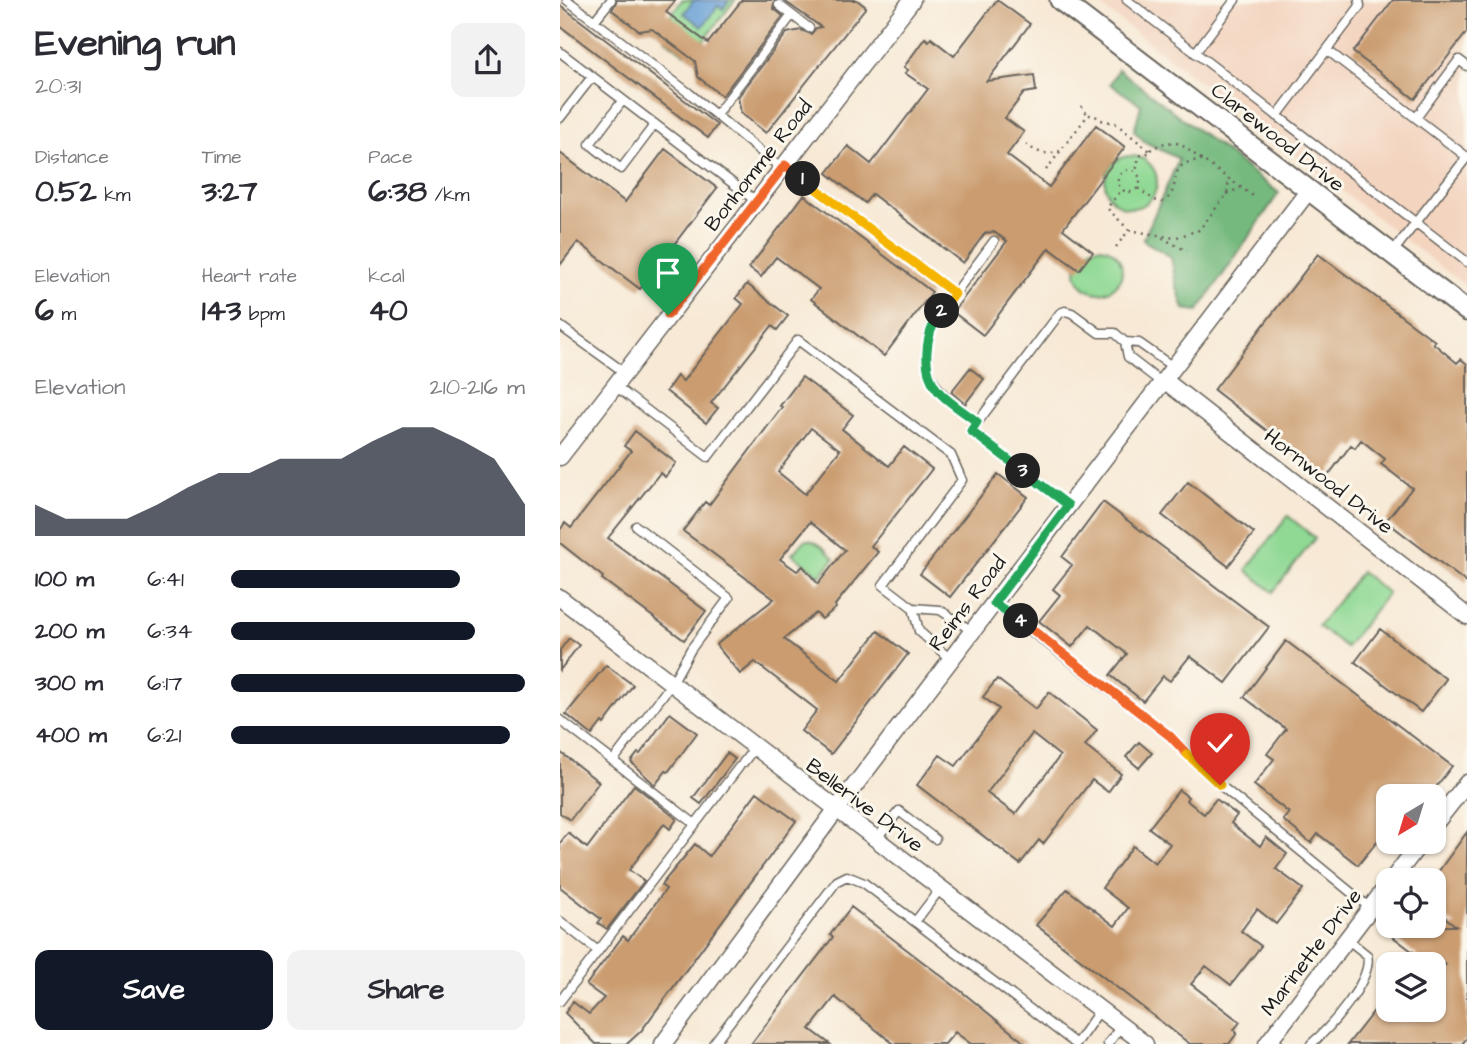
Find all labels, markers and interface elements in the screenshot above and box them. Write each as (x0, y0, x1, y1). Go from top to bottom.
text: Evening run (35, 18, 236, 70)
button: share (451, 23, 525, 97)
text: 20:31 (35, 70, 81, 102)
street label: Clarewood Drive (1205, 76, 1351, 199)
street label: Bonhomme Road (698, 93, 819, 237)
text: Distance (35, 144, 109, 171)
text: Time (202, 144, 241, 171)
text: Pace (368, 144, 412, 171)
pin: 1 (786, 162, 820, 196)
text: 1 (801, 165, 804, 192)
text: 0.52 (35, 171, 97, 213)
text: 3:27 (202, 171, 258, 213)
text: 6:38 (368, 171, 427, 213)
text: km (97, 182, 131, 209)
text: /km (427, 182, 470, 209)
pin (638, 243, 698, 315)
icon: arrive (649, 254, 687, 292)
text: Elevation (35, 263, 110, 290)
text: Heart rate (202, 263, 297, 290)
text: kcal (368, 263, 405, 290)
text: 6 (35, 290, 54, 332)
text: 143 (202, 290, 241, 332)
text: 40 (368, 290, 408, 332)
pin: 2 (924, 294, 960, 328)
text: 2 (936, 297, 947, 324)
text: m (54, 301, 76, 328)
text: bpm (241, 301, 285, 328)
text: Elevation (35, 371, 126, 403)
text: 210–216 m (430, 371, 525, 403)
street label: Hornwood Drive (1258, 422, 1399, 541)
pin: 3 (1006, 454, 1040, 489)
text: 3 (1018, 457, 1027, 484)
street label: Reims Road (922, 549, 1013, 657)
text: 100 m (35, 563, 94, 595)
text: 6:41 (147, 563, 184, 595)
pin: 4 (1004, 604, 1038, 638)
text: 4 (1014, 607, 1027, 634)
text: 200 m (35, 615, 104, 647)
text: 6:34 (147, 615, 193, 647)
text: 300 m (35, 667, 103, 699)
text: 6:17 (147, 667, 182, 699)
pin (1190, 713, 1250, 785)
text: 400 m (35, 719, 107, 751)
text: 6:21 (147, 719, 181, 751)
icon: check (1201, 724, 1239, 762)
street label: Bellerive Drive (800, 752, 929, 859)
north arrow (1376, 784, 1446, 854)
map controls (1376, 784, 1446, 1022)
button: locate (1376, 868, 1446, 938)
street label: Marinette Drive (1254, 883, 1369, 1022)
button: Save (35, 950, 273, 1030)
button: Share (287, 950, 525, 1030)
button: layers (1376, 952, 1446, 1022)

